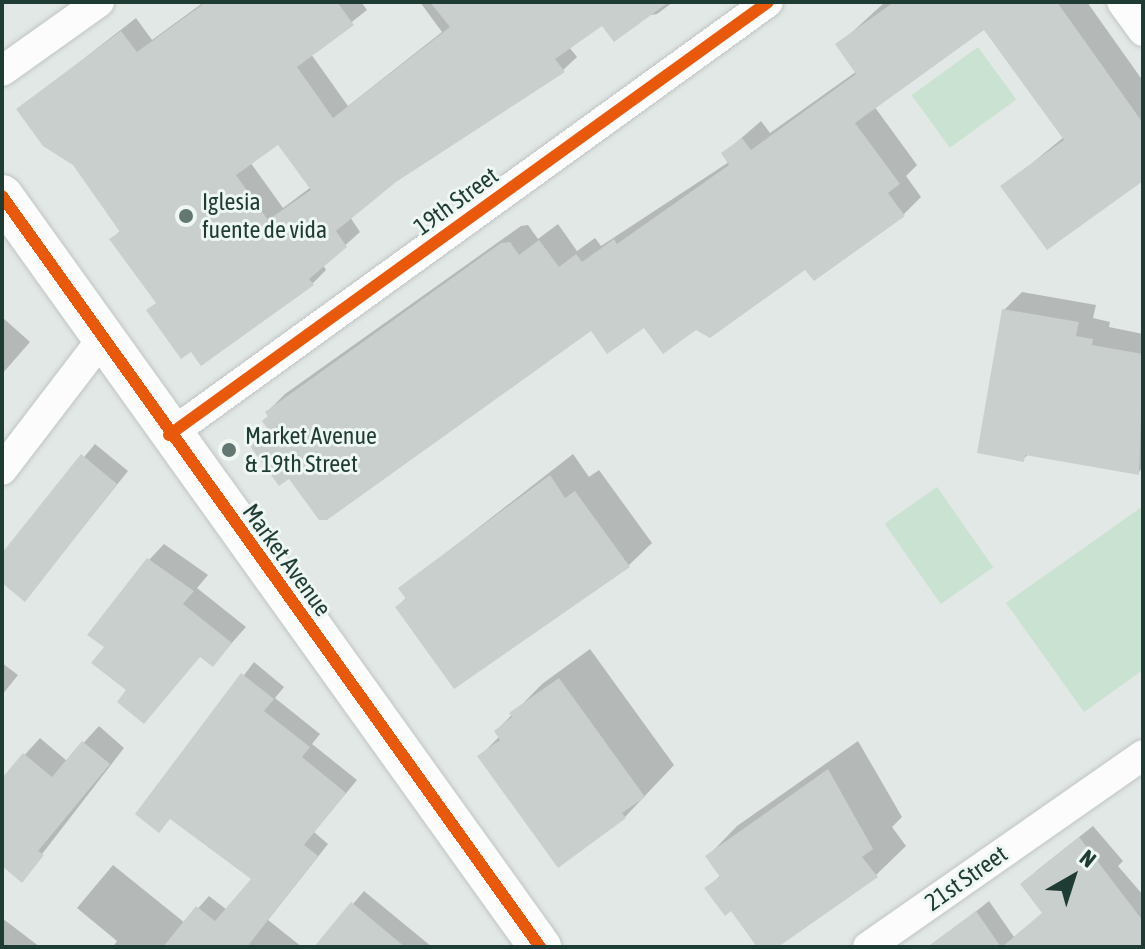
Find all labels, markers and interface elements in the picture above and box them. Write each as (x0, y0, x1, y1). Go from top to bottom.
street label: 19th Street (408, 161, 504, 241)
place label: Iglesia fuente de vida (202, 188, 327, 244)
marker: Iglesia fuente de vida (177, 207, 195, 225)
place label: Market Avenue & 19th Street (245, 422, 377, 478)
marker: Market Avenue & 19th Street (220, 441, 238, 459)
street label: Market Avenue (237, 498, 337, 622)
north arrow (1033, 837, 1113, 917)
street label: 21st Street (919, 839, 1013, 917)
text: N (1075, 844, 1101, 873)

